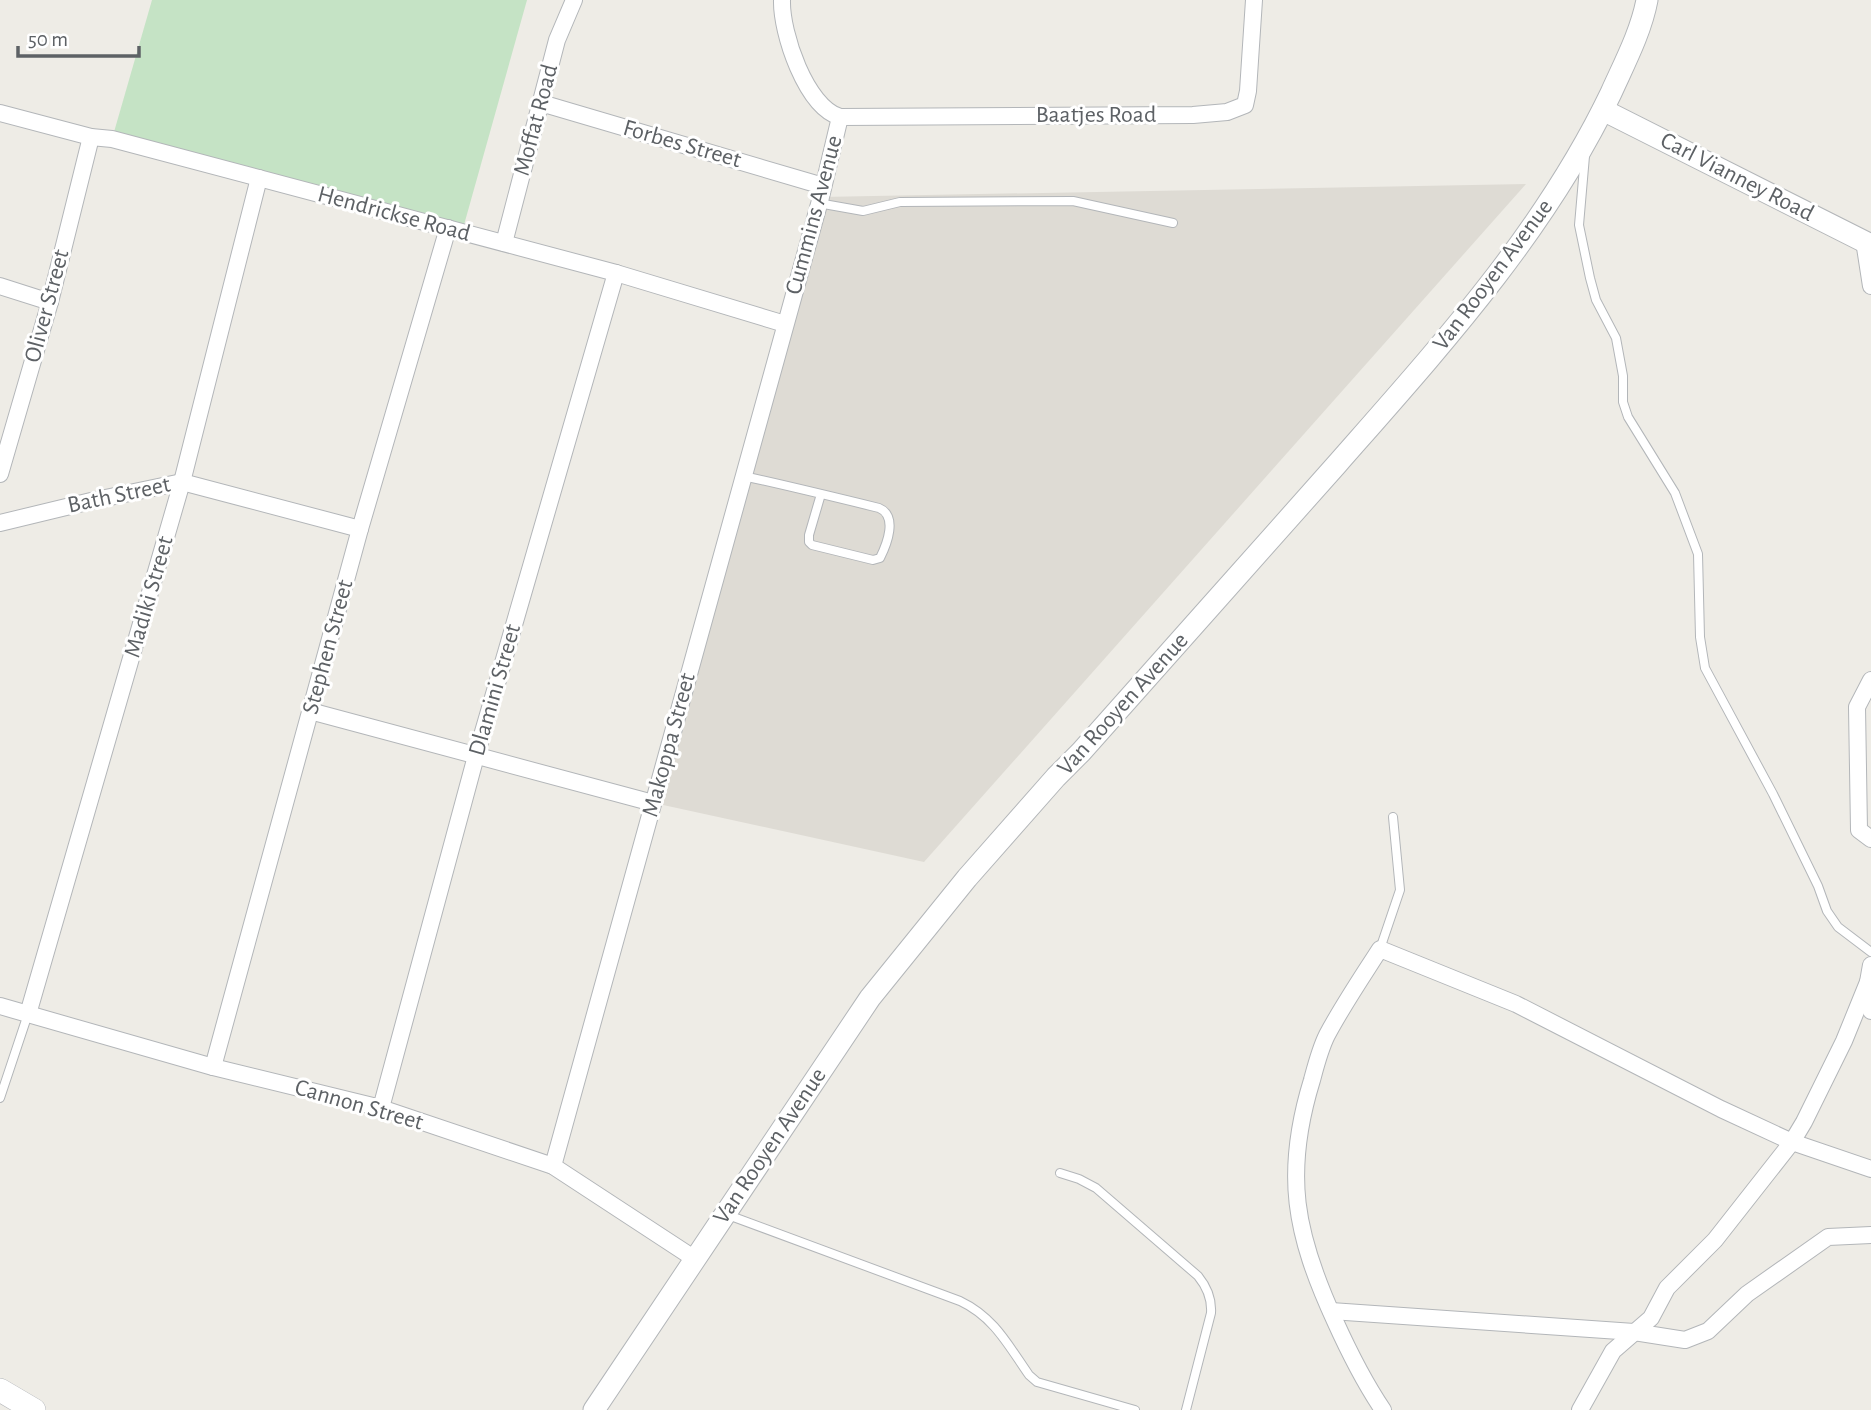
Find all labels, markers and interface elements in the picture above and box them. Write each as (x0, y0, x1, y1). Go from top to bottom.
scale bar (18, 14, 138, 58)
text: 50 m (28, 29, 68, 50)
street label: Moffat Road (510, 62, 562, 178)
street label: Baatjes Road (1036, 103, 1156, 127)
street label: Forbes Street (620, 116, 744, 172)
street label: Carl Vianney Road (1656, 128, 1818, 226)
street label: Cummins Avenue (781, 133, 847, 297)
street label: Hendrickse Road (315, 182, 473, 246)
street label: Van Rooyen Avenue (1429, 195, 1557, 355)
street label: Oliver Street (20, 247, 74, 365)
street label: Bath Street (65, 472, 173, 518)
street label: Madiki Street (120, 533, 178, 660)
street label: Stephen Street (299, 577, 358, 717)
street label: Dlamini Street (465, 621, 525, 759)
street label: Van Rooyen Avenue (1053, 628, 1193, 780)
street label: Makoppa Street (638, 670, 700, 820)
street label: Van Rooyen Avenue (709, 1064, 831, 1228)
street label: Cannon Street (292, 1075, 426, 1135)

